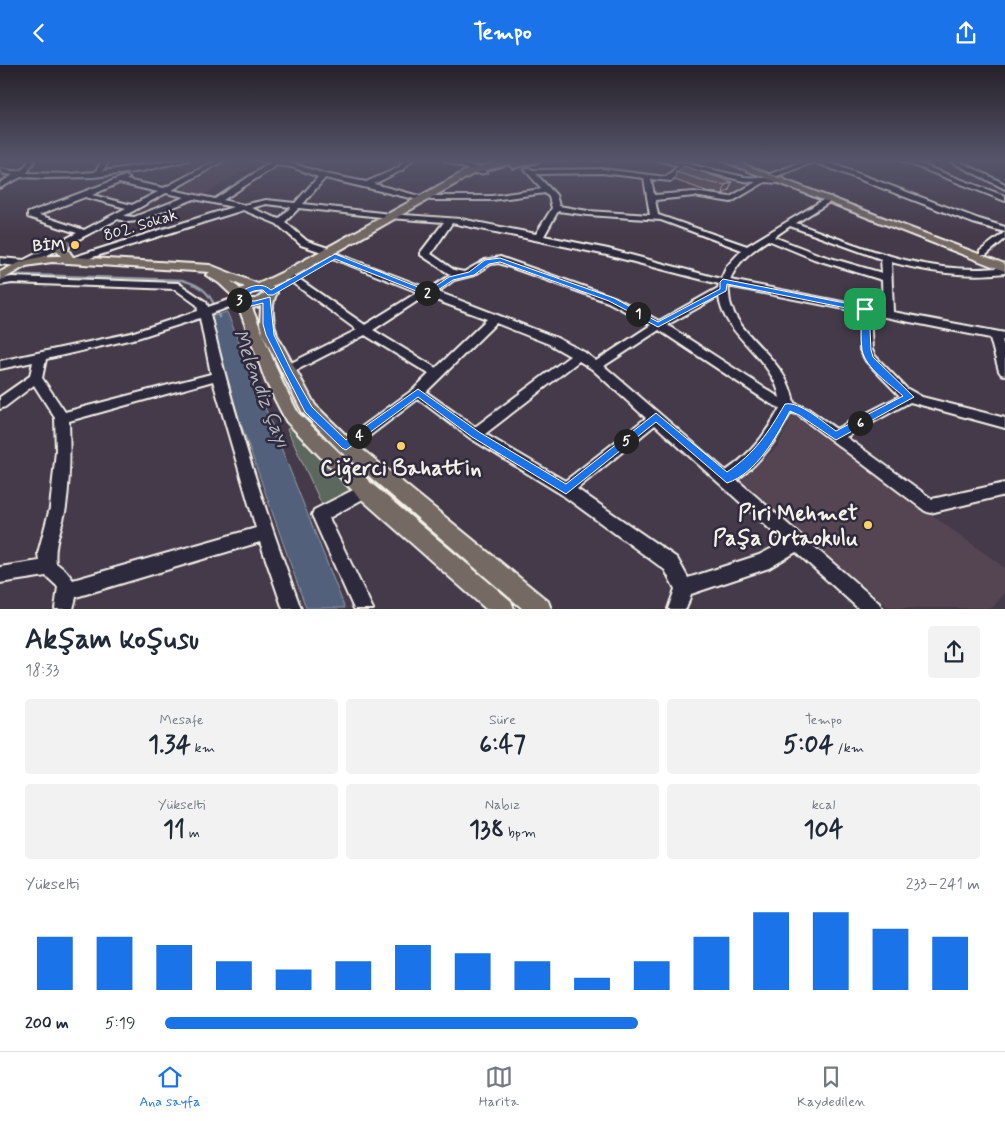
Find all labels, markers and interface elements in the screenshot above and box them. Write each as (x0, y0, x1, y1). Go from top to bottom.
icon: back (25, 19, 53, 47)
text: Tempo (473, 19, 532, 47)
icon: share (952, 19, 980, 47)
street label: 802. Sokak (101, 204, 180, 247)
place label: BİM (32, 236, 65, 257)
marker: BİM (69, 239, 81, 251)
pin: 2 (414, 281, 440, 305)
text: 2 (424, 284, 431, 302)
pin: 3 (226, 287, 252, 313)
pin (844, 288, 886, 330)
text: 3 (236, 291, 243, 309)
icon: arrive (851, 295, 879, 323)
pin: 1 (626, 301, 650, 327)
text: 1 (635, 305, 642, 323)
water label: Melendiz Çayı (226, 325, 296, 452)
pin: 6 (848, 411, 872, 435)
text: 6 (857, 414, 864, 432)
pin: 4 (346, 423, 372, 449)
text: 4 (355, 427, 364, 445)
pin: 5 (614, 429, 638, 453)
text: 5 (622, 432, 631, 450)
marker: Ciğerci Bahattin (395, 440, 407, 452)
place label: Ciğerci Bahattin (320, 455, 482, 484)
place label: Piri Mehmet Paşa Ortaokulu (713, 500, 859, 553)
marker: Piri Mehmet Paşa Ortaokulu (862, 519, 874, 531)
text: Akşam koşusu (25, 622, 199, 659)
button: share (928, 626, 980, 678)
text: 18:33 (25, 660, 59, 681)
text: Mesafe (160, 711, 204, 729)
text: Süre (489, 711, 516, 729)
text: Tempo (805, 711, 842, 729)
text: 1.34 (148, 729, 191, 762)
text: 6:47 (479, 729, 526, 762)
text: 5:04 (783, 729, 834, 762)
text: km (191, 739, 215, 757)
text: /km (834, 739, 864, 757)
text: Yükselti (158, 796, 205, 814)
text: Nabız (485, 796, 520, 814)
text: kcal (812, 796, 835, 814)
text: 11 (163, 814, 185, 847)
text: 138 (469, 814, 504, 847)
text: 104 (803, 814, 844, 847)
text: m (185, 824, 200, 842)
text: bpm (504, 824, 536, 842)
text: Yükselti (25, 874, 79, 895)
text: 233–241 m (906, 874, 980, 895)
text: 200 m (25, 1013, 69, 1034)
text: 5:19 (105, 1013, 136, 1034)
tab: Ana sayfa (139, 1063, 200, 1111)
tab: Harita (479, 1063, 519, 1111)
tab: Kaydedilen (797, 1063, 866, 1111)

